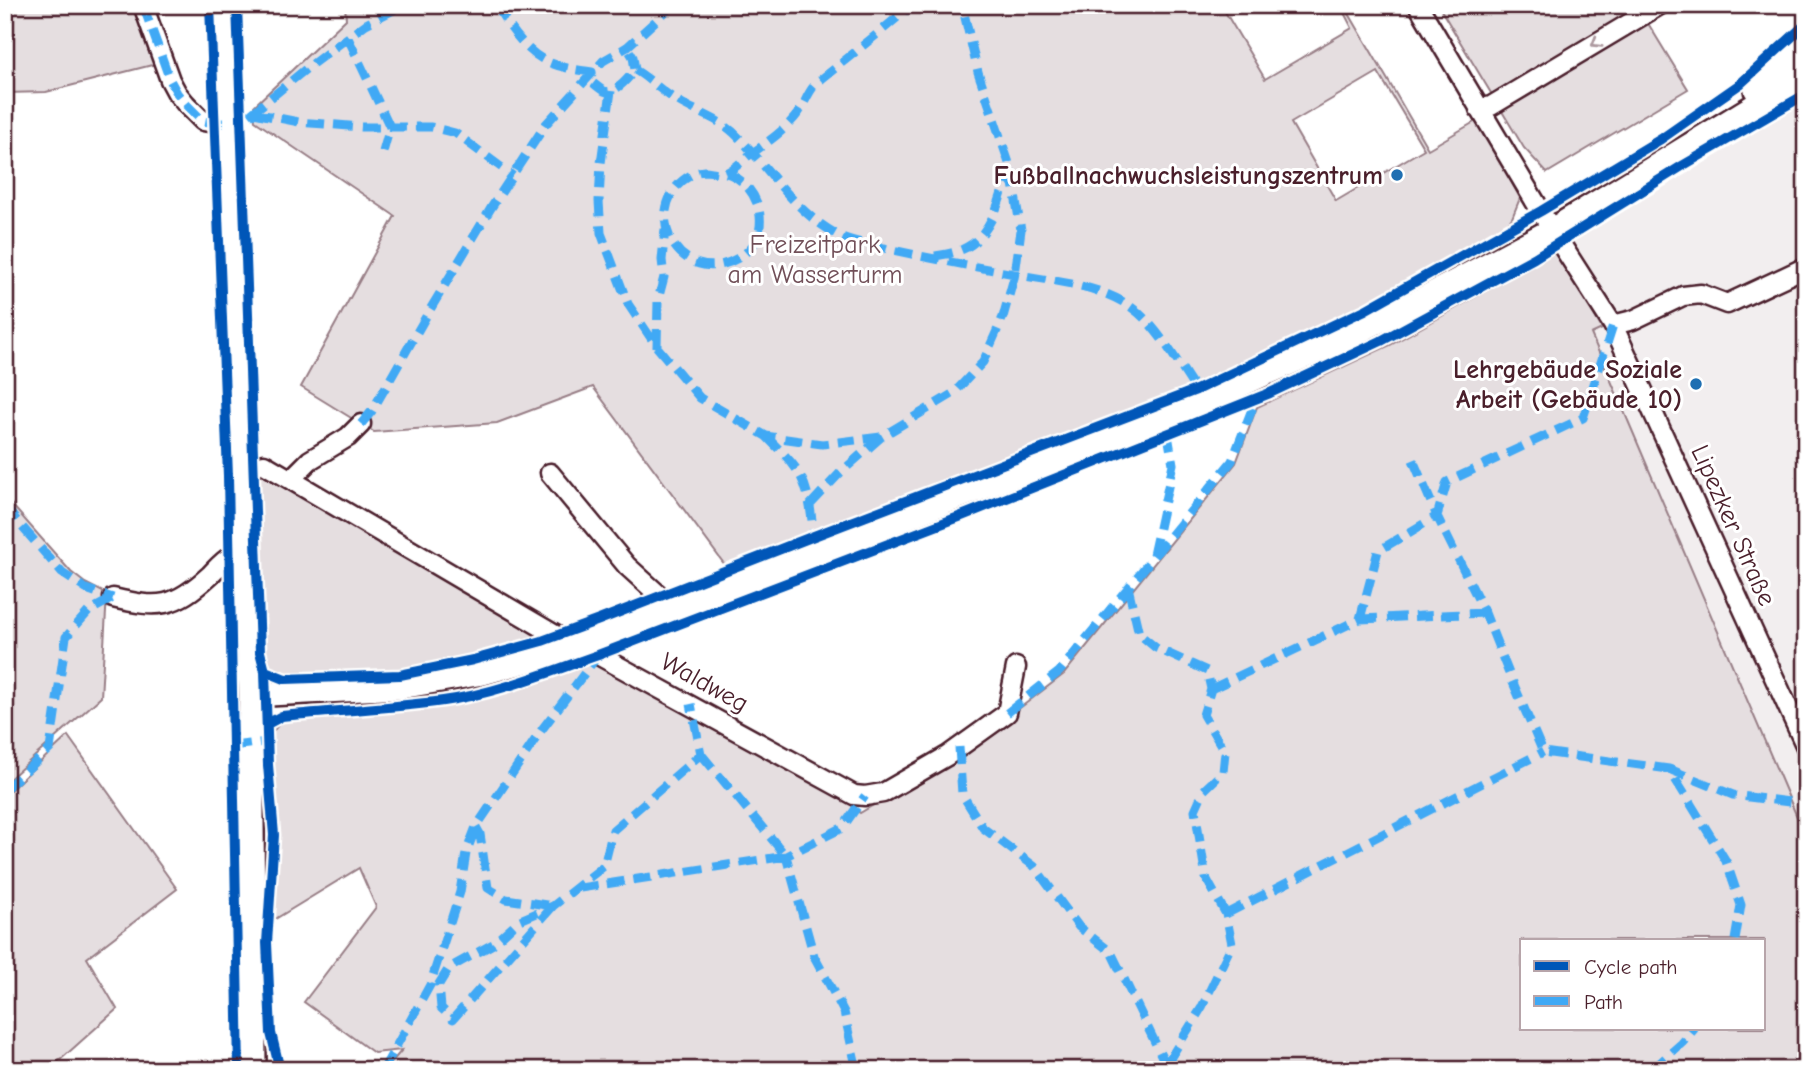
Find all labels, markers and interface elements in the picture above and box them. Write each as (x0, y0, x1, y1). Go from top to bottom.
one-way arrow (1591, 35, 1604, 48)
place label: Fußballnachwuchsleistungszentrum (994, 161, 1383, 191)
marker: Fußballnachwuchsleistungszentrum (1389, 167, 1405, 183)
park label: Freizeitpark am Wasserturm (727, 230, 903, 290)
place label: Lehrgebäude Soziale Arbeit (Gebäude 10) (1453, 355, 1682, 415)
marker: Lehrgebäude Soziale Arbeit (Gebäude 10) (1688, 376, 1704, 392)
street label: Lipezker Straße (1684, 440, 1782, 610)
street label: Waldweg (655, 647, 754, 719)
legend (1520, 939, 1766, 1030)
text: Cycle path (1584, 955, 1677, 979)
text: Path (1584, 990, 1623, 1014)

